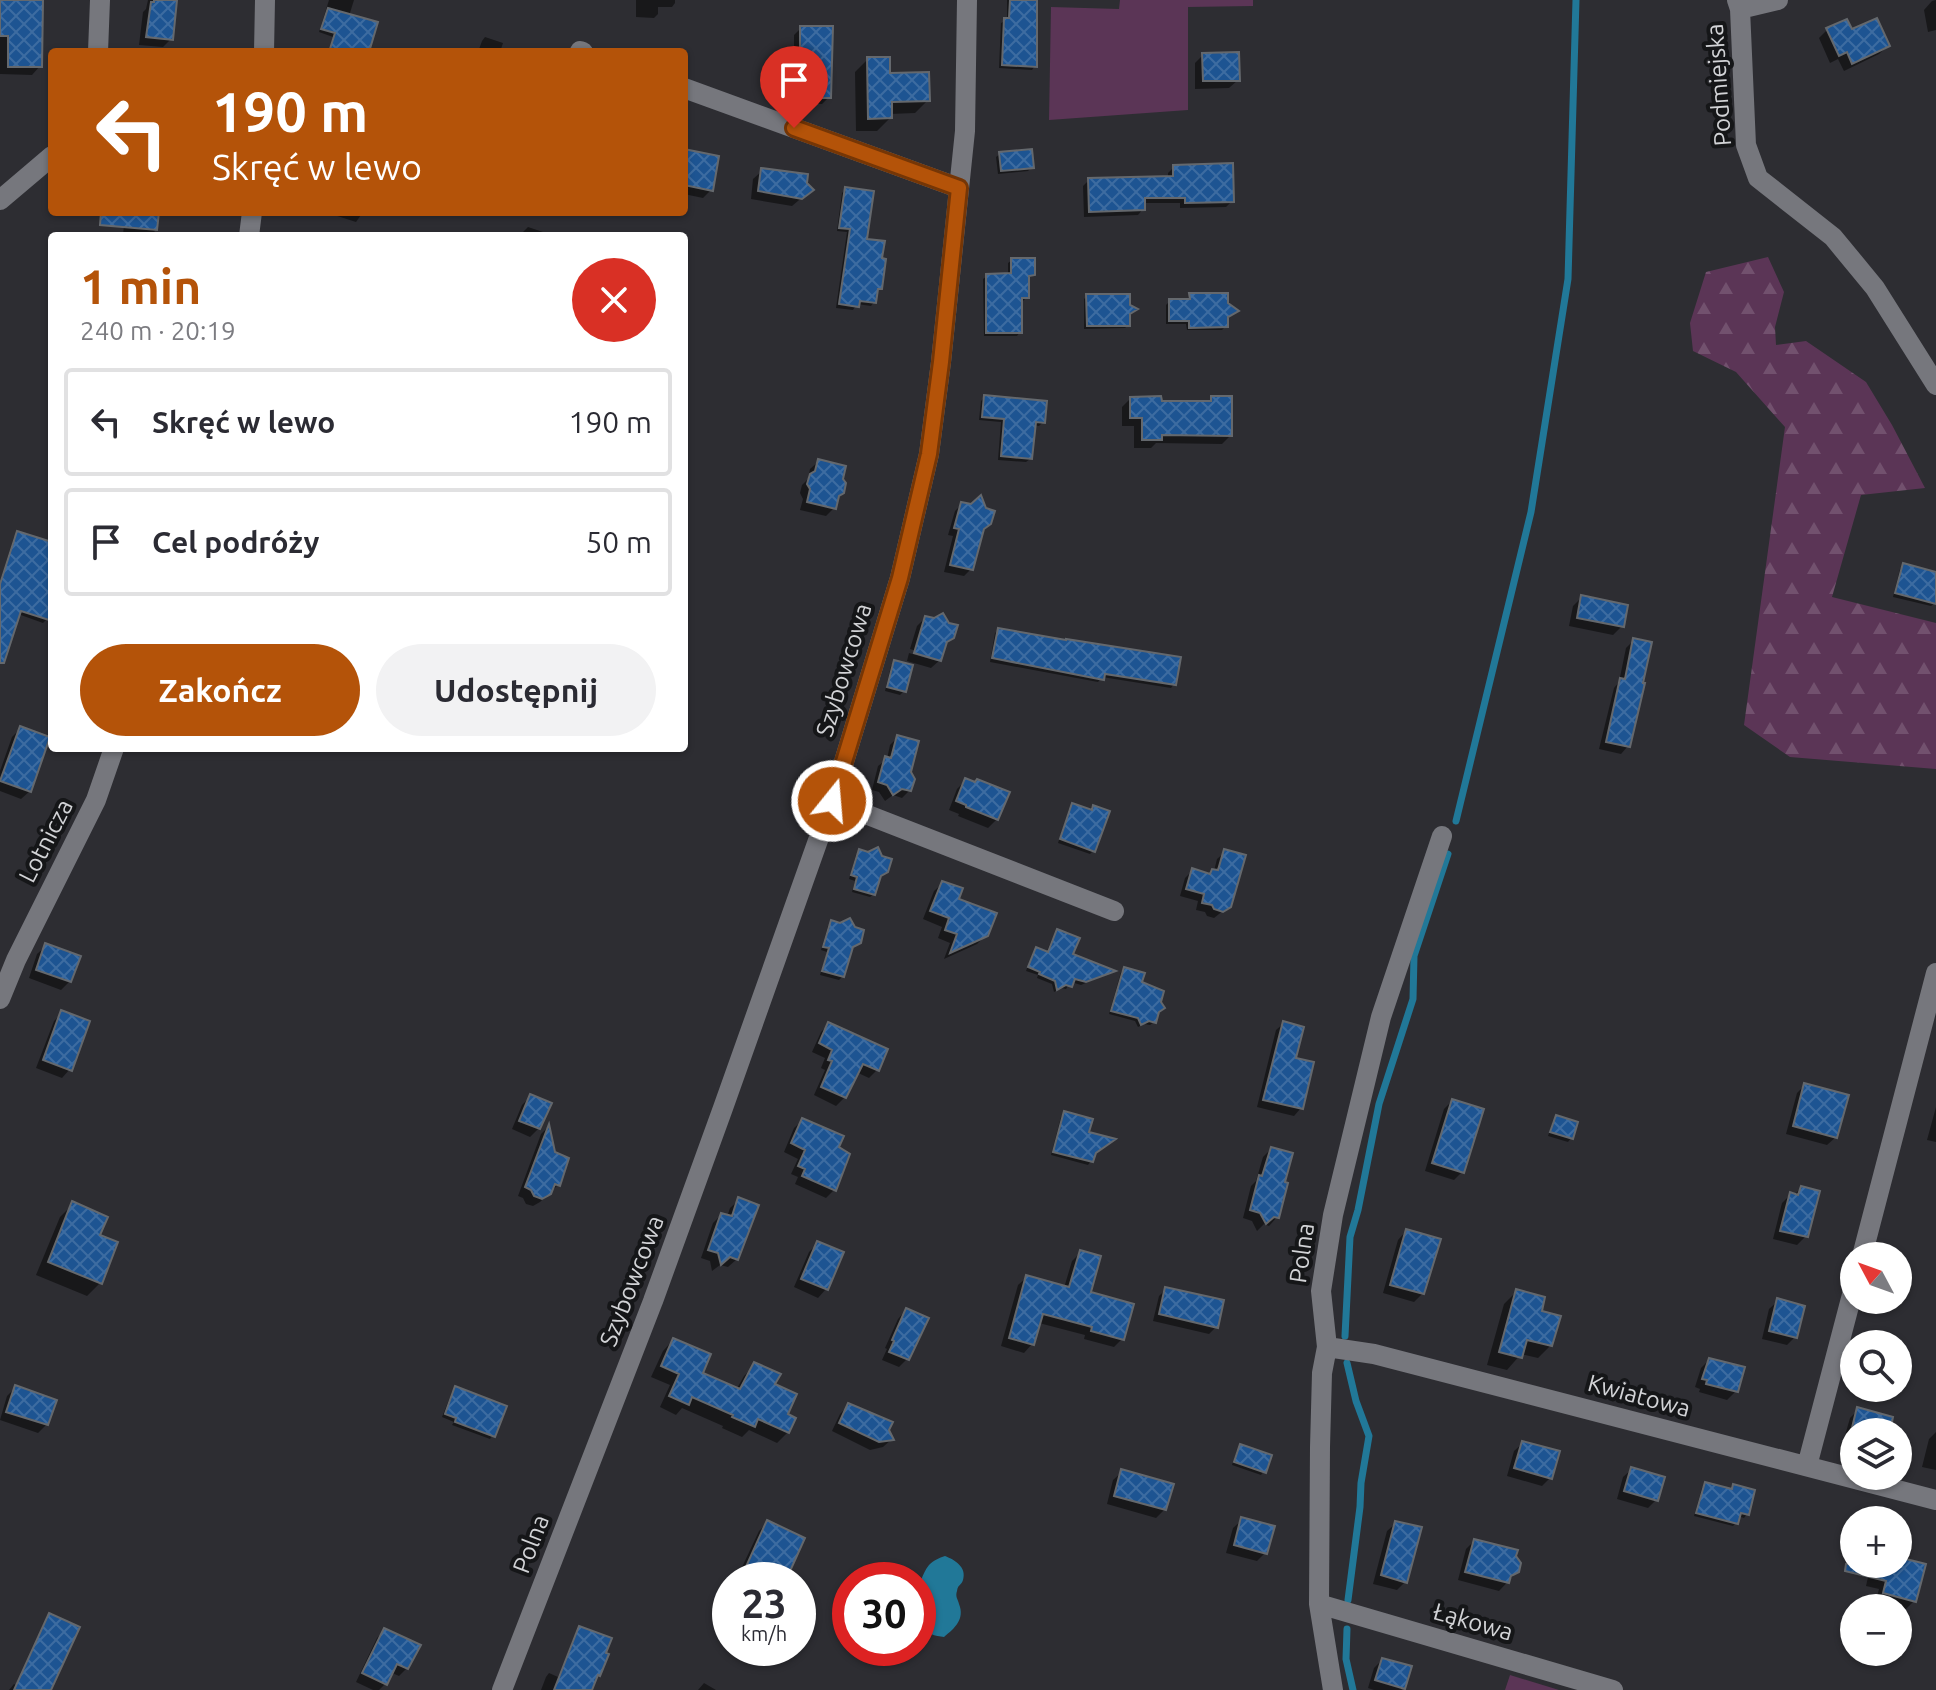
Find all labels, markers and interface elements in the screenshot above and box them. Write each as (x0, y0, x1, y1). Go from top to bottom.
street label: Podmiejska (1701, 23, 1736, 147)
pin (760, 46, 828, 128)
icon: arrive (772, 58, 816, 102)
icon: left (80, 80, 184, 184)
text: 190 m (212, 80, 368, 143)
text: Skręć w lewo (212, 146, 422, 187)
button: close (572, 258, 656, 342)
text: 1 min (80, 259, 201, 313)
text: 240 m · 20:19 (80, 316, 236, 345)
icon: left (84, 400, 128, 444)
text: Skręć w lewo (152, 405, 335, 439)
text: 190 m (568, 405, 652, 439)
icon: arrive (84, 520, 128, 564)
text: Cel podróży (152, 525, 319, 559)
text: 50 m (585, 525, 652, 559)
street label: Szybowcowa (810, 600, 877, 740)
button: Zakończ (80, 644, 360, 736)
button: Udostępnij (376, 644, 656, 736)
position arrow (790, 759, 874, 843)
street label: Lotnicza (13, 795, 78, 887)
street label: Szybowcowa (594, 1212, 669, 1350)
street label: Polna (1284, 1221, 1319, 1285)
north arrow (1840, 1242, 1912, 1314)
map controls (1840, 1242, 1912, 1666)
button: search (1840, 1330, 1912, 1402)
street label: Kwiatowa (1585, 1369, 1693, 1422)
button: layers (1840, 1418, 1912, 1490)
button: + (1840, 1506, 1912, 1578)
street label: Polna (507, 1511, 554, 1577)
speed limit sign: 30 (832, 1562, 936, 1666)
text: 23 (741, 1581, 787, 1626)
button: − (1840, 1594, 1912, 1666)
street label: Łąkowa (1430, 1597, 1516, 1646)
text: km/h (741, 1622, 787, 1645)

